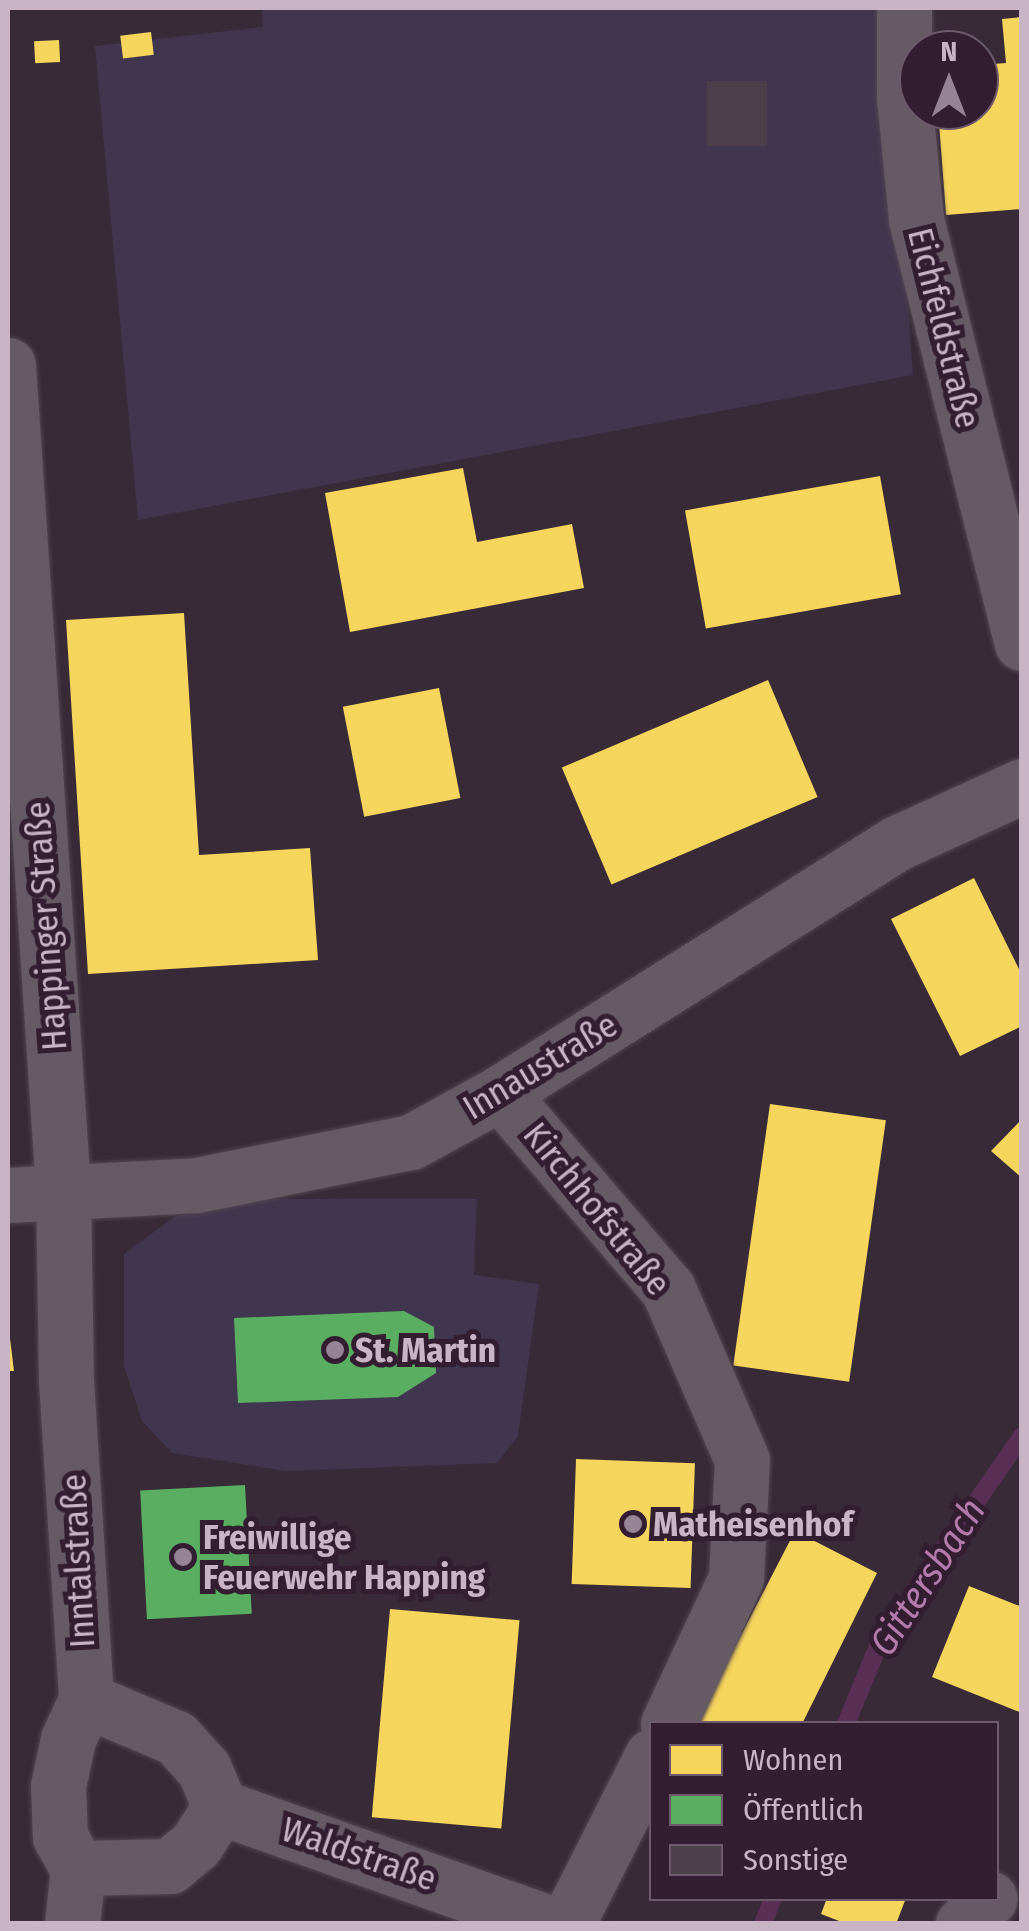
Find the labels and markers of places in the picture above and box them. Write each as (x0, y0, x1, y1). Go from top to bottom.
place label: St. Martin (355, 1329, 496, 1371)
marker: St. Martin (324, 1339, 346, 1361)
place label: Matheisenhof (653, 1503, 853, 1545)
marker: Matheisenhof (622, 1513, 644, 1535)
place label: Freiwillige Feuerwehr Happing (203, 1516, 485, 1598)
marker: Freiwillige Feuerwehr Happing (172, 1546, 194, 1568)

